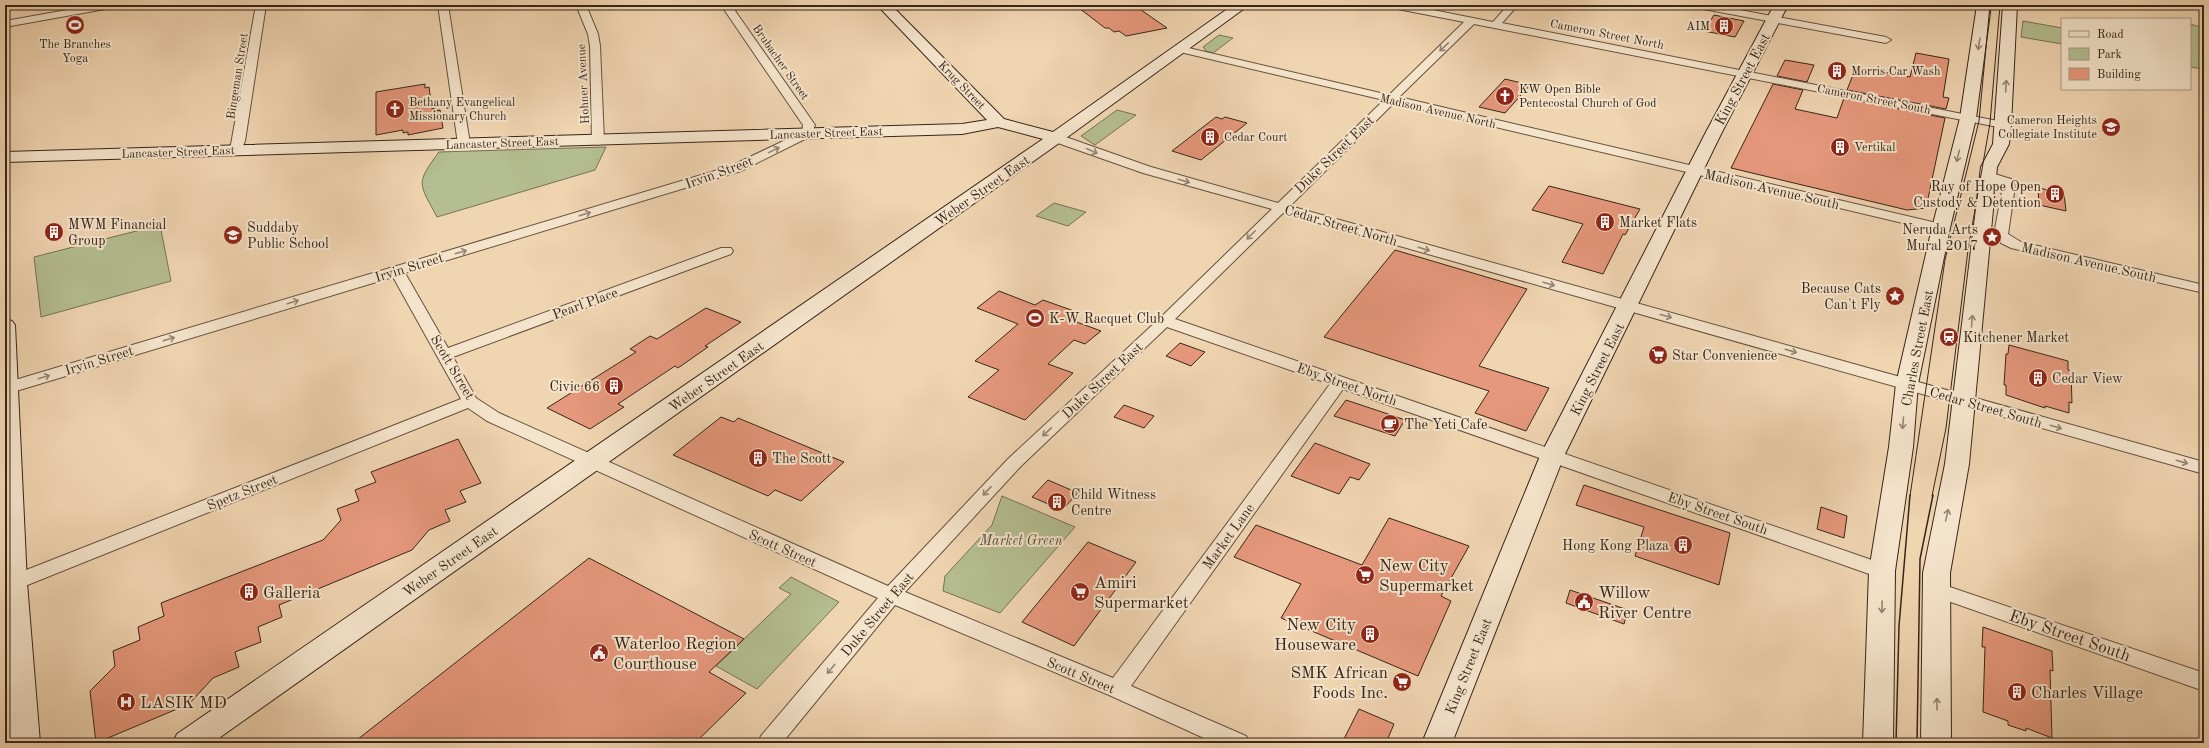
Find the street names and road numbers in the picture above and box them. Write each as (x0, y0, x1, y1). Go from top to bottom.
street label: Cameron Street North (1549, 18, 1665, 52)
street label: Brubacher Street (750, 23, 811, 102)
street label: King Street East (1713, 31, 1773, 128)
street label: Bingeman Street (225, 32, 251, 120)
street label: Hohner Avenue (576, 43, 592, 124)
street label: Krug Street (935, 59, 987, 112)
street label: Cameron Street South (1816, 83, 1932, 117)
street label: Madison Avenue North (1379, 93, 1497, 131)
street label: Duke Street East (1292, 113, 1377, 196)
street label: Lancaster Street East (769, 126, 883, 142)
street label: Lancaster Street East (445, 136, 559, 152)
street label: Lancaster Street East (121, 145, 235, 161)
street label: Weber Street East (933, 153, 1032, 229)
street label: Irvin Street (684, 154, 755, 192)
street label: Madison Avenue South (1703, 168, 1841, 212)
street label: Cedar Street North (1283, 203, 1399, 249)
street label: Madison Avenue South (2020, 241, 2158, 285)
street label: Irvin Street (373, 251, 445, 285)
street label: Pearl Place (551, 286, 620, 322)
street label: Charles Street East (1900, 289, 1936, 408)
street label: King Street East (1569, 321, 1627, 418)
street label: Scott Street (427, 333, 477, 402)
street label: Weber Street East (667, 339, 766, 415)
street label: Duke Street East (1060, 340, 1146, 422)
street label: Irvin Street (63, 344, 135, 378)
street label: Eby Street North (1295, 361, 1399, 409)
street label: Cedar Street South (1928, 385, 2044, 431)
street label: Spetz Street (205, 472, 280, 513)
street label: Eby Street South (1666, 490, 1770, 538)
street label: Market Lane (1200, 501, 1257, 572)
street label: Weber Street East (401, 524, 500, 600)
street label: Scott Street (747, 528, 819, 570)
street label: Duke Street East (839, 570, 917, 659)
street label: Eby Street South (2007, 608, 2132, 665)
street label: King Street East (1443, 616, 1495, 716)
street label: Scott Street (1044, 655, 1117, 697)

